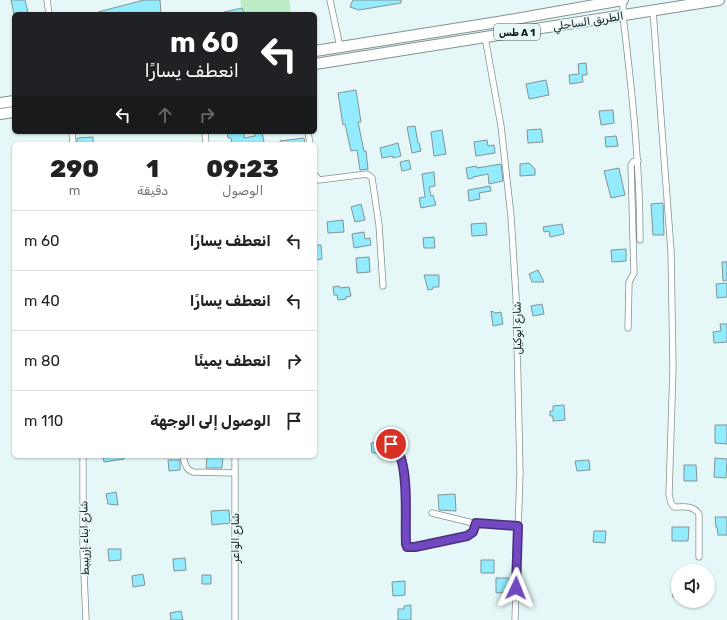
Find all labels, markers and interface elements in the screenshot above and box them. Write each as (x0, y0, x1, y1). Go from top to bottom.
street label: الطريق الساحلي (552, 9, 625, 35)
road number: طس A 1 (494, 24, 540, 40)
text: 60 m (170, 26, 239, 59)
icon: left (253, 28, 305, 80)
text: انعطف يسارًا (145, 60, 239, 82)
icon: left (112, 104, 134, 126)
icon: ahead (154, 104, 176, 126)
icon: right (196, 104, 218, 126)
text: 290 (50, 155, 99, 183)
text: 1 (146, 155, 159, 183)
text: 09:23 (206, 155, 279, 183)
text: m (69, 183, 80, 198)
text: دقيقة (137, 183, 168, 198)
text: الوصول (222, 183, 263, 198)
icon: left (283, 230, 305, 252)
text: 60 m (24, 232, 60, 250)
text: انعطف يسارًا (190, 232, 271, 250)
icon: left (283, 290, 305, 312)
text: 40 m (24, 292, 60, 310)
text: انعطف يسارًا (190, 292, 271, 310)
street label: شارع ابوكيل (511, 301, 526, 355)
icon: right (283, 350, 305, 372)
text: 80 m (24, 352, 60, 370)
text: انعطف يمينًا (194, 352, 271, 370)
icon: arrive (283, 410, 305, 432)
text: 110 m (24, 412, 63, 430)
text: الوصول إلى الوجهة (150, 412, 271, 430)
pin (374, 427, 408, 461)
icon: arrive (380, 433, 402, 455)
street label: شارع ابناء إزريبيط (77, 501, 94, 575)
street label: شارع الواعر (229, 513, 244, 564)
map controls (671, 564, 715, 608)
button: sound (671, 564, 715, 608)
position arrow (495, 567, 537, 609)

